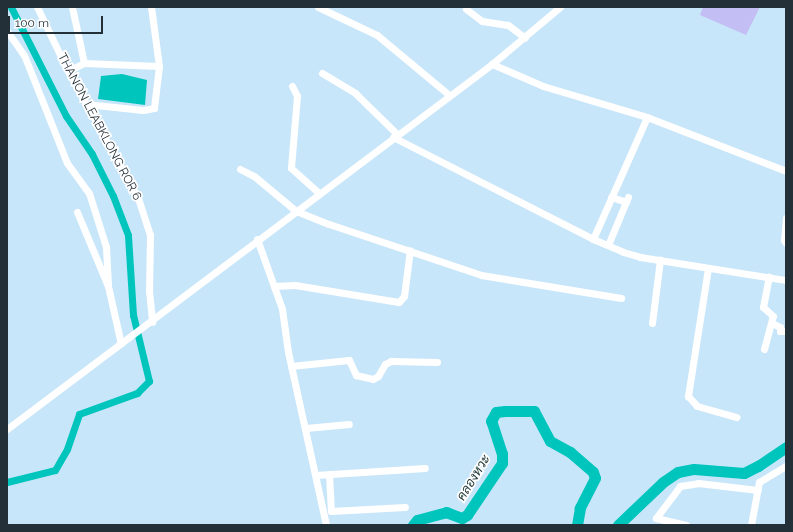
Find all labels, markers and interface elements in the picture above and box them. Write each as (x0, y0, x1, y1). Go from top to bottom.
scale bar (10, 8, 105, 34)
text: 100 m (15, 16, 49, 30)
street label: THANON LEABKLONG ROR 6 (54, 51, 144, 203)
water label: คลองหวะ (454, 452, 494, 504)

